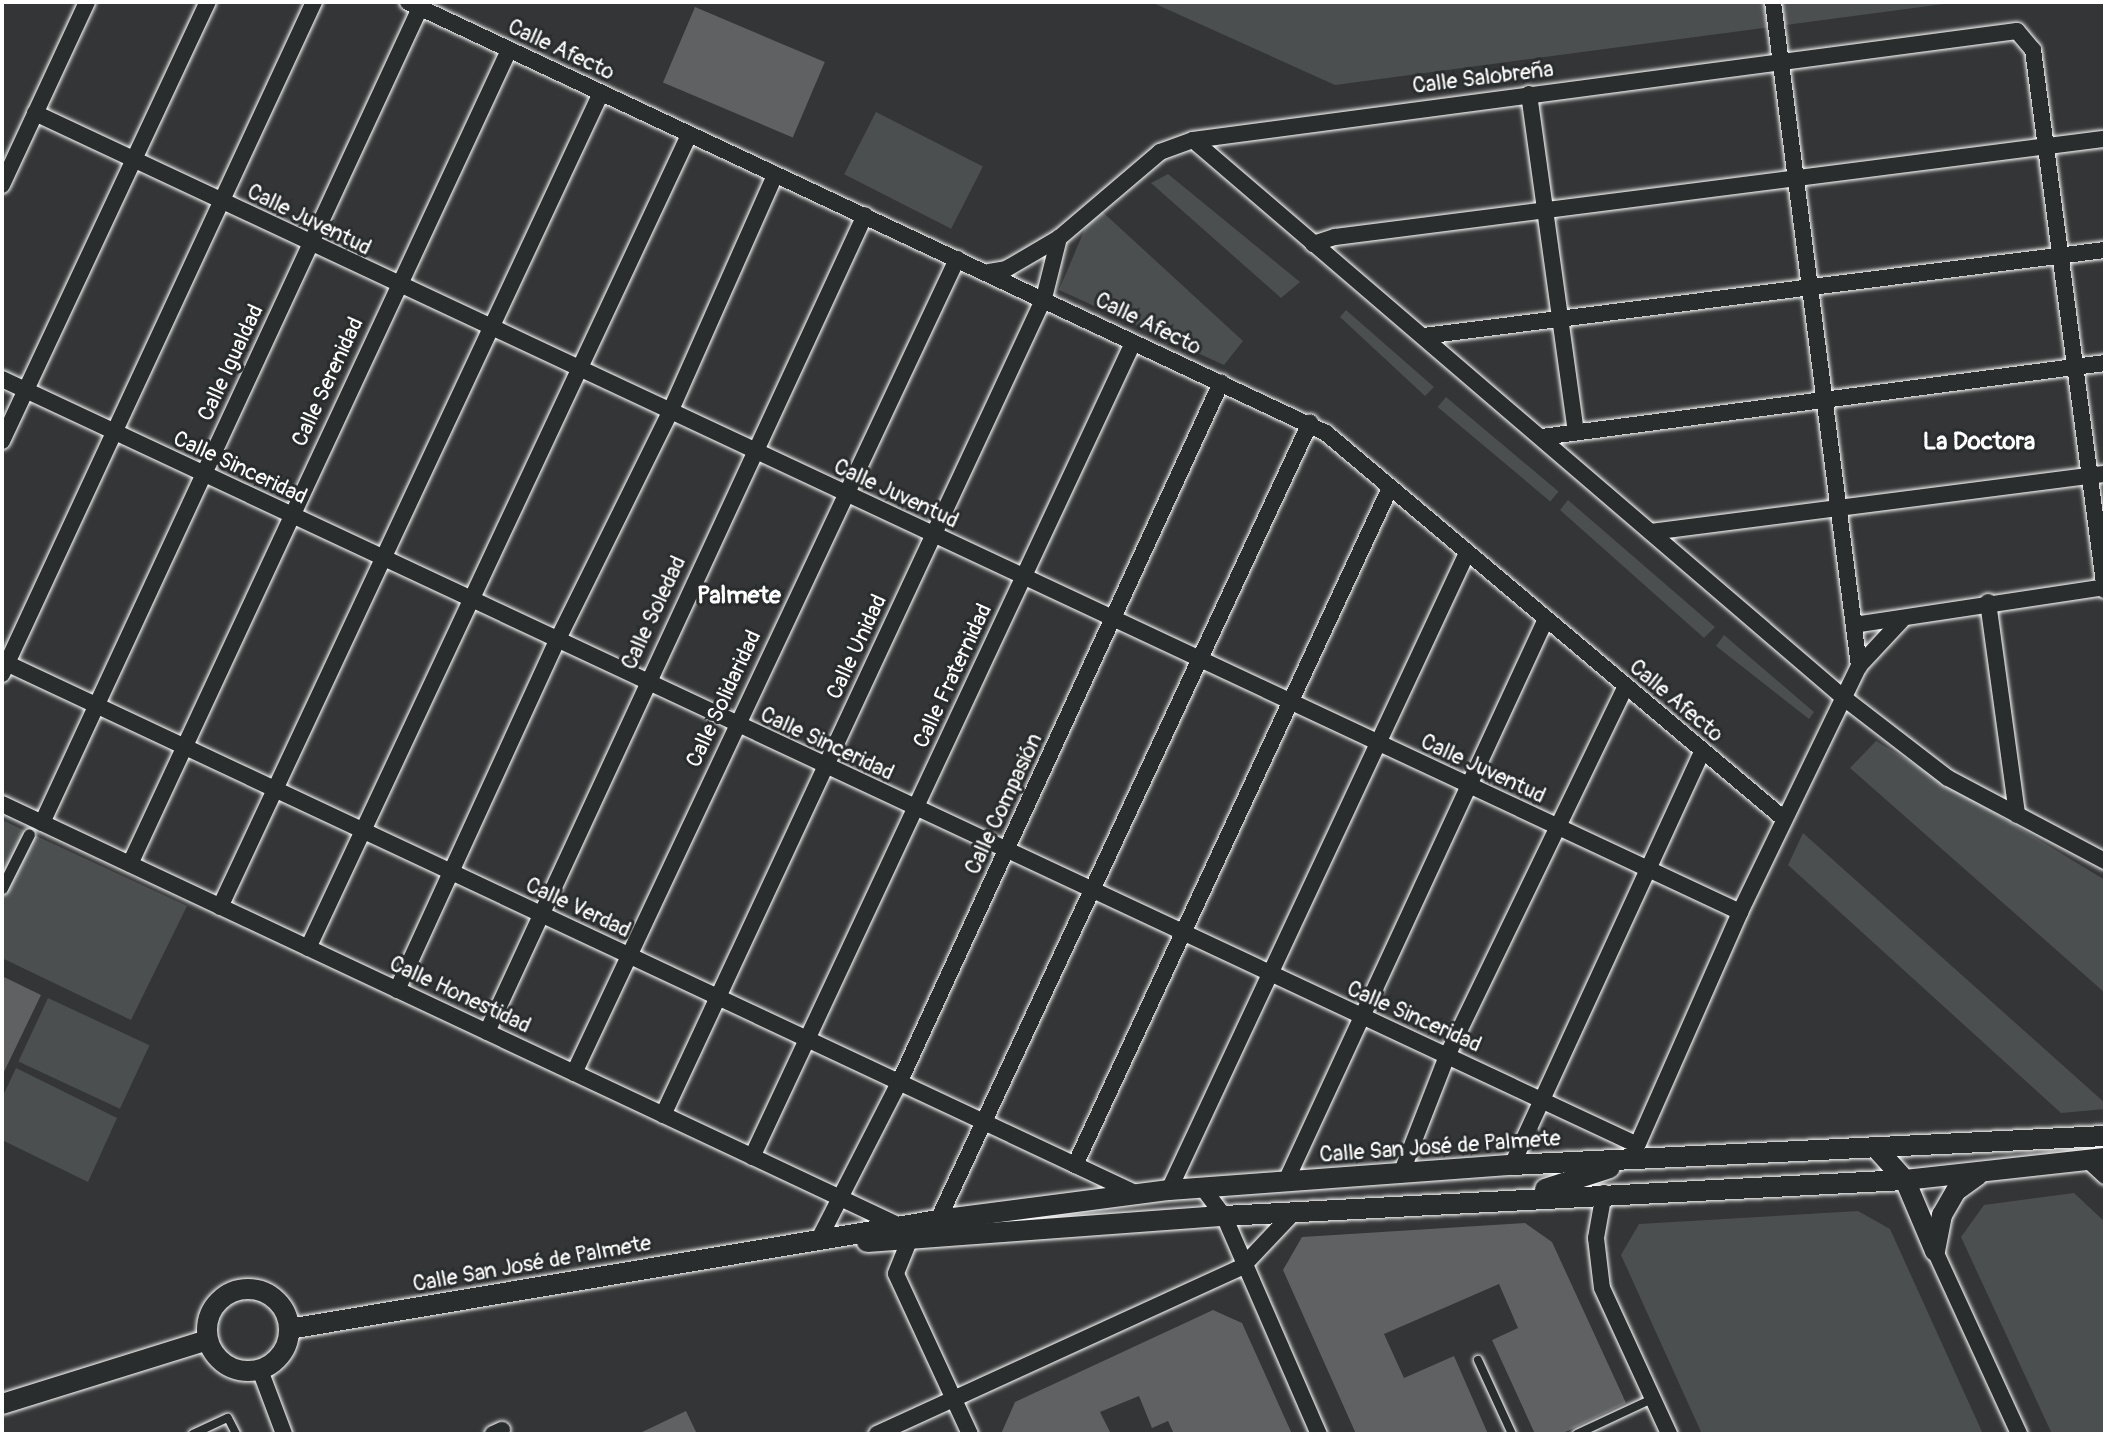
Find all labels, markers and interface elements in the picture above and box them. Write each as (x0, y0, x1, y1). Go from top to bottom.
street label: Calle Afecto (504, 14, 618, 86)
street label: Calle Salobreña (1411, 56, 1555, 100)
street label: Calle Juventud (243, 179, 375, 261)
street label: Calle Afecto (1091, 287, 1205, 361)
street label: Calle Igualdad (193, 301, 269, 425)
street label: Calle Serenidad (287, 313, 369, 451)
street label: Calle Sinceridad (169, 426, 311, 510)
district label: La Doctora (1923, 428, 2035, 456)
street label: Calle Juventud (829, 454, 963, 534)
street label: Calle Soledad (616, 552, 692, 674)
district label: Palmete (697, 582, 781, 610)
street label: Calle Unidad (821, 590, 893, 704)
street label: Calle Fraternidad (908, 600, 998, 752)
street label: Calle Solidaridad (681, 626, 767, 772)
street label: Calle Afecto (1624, 654, 1728, 748)
street label: Calle Sinceridad (756, 702, 898, 786)
street label: Calle Compasión (960, 729, 1048, 879)
street label: Calle Juventud (1416, 729, 1550, 809)
street label: Calle Verdad (521, 872, 635, 944)
street label: Calle Honestidad (385, 951, 535, 1039)
street label: Calle Sinceridad (1343, 976, 1485, 1058)
street label: Calle San José de Palmete (1319, 1125, 1561, 1169)
street label: Calle San José de Palmete (411, 1230, 653, 1298)

